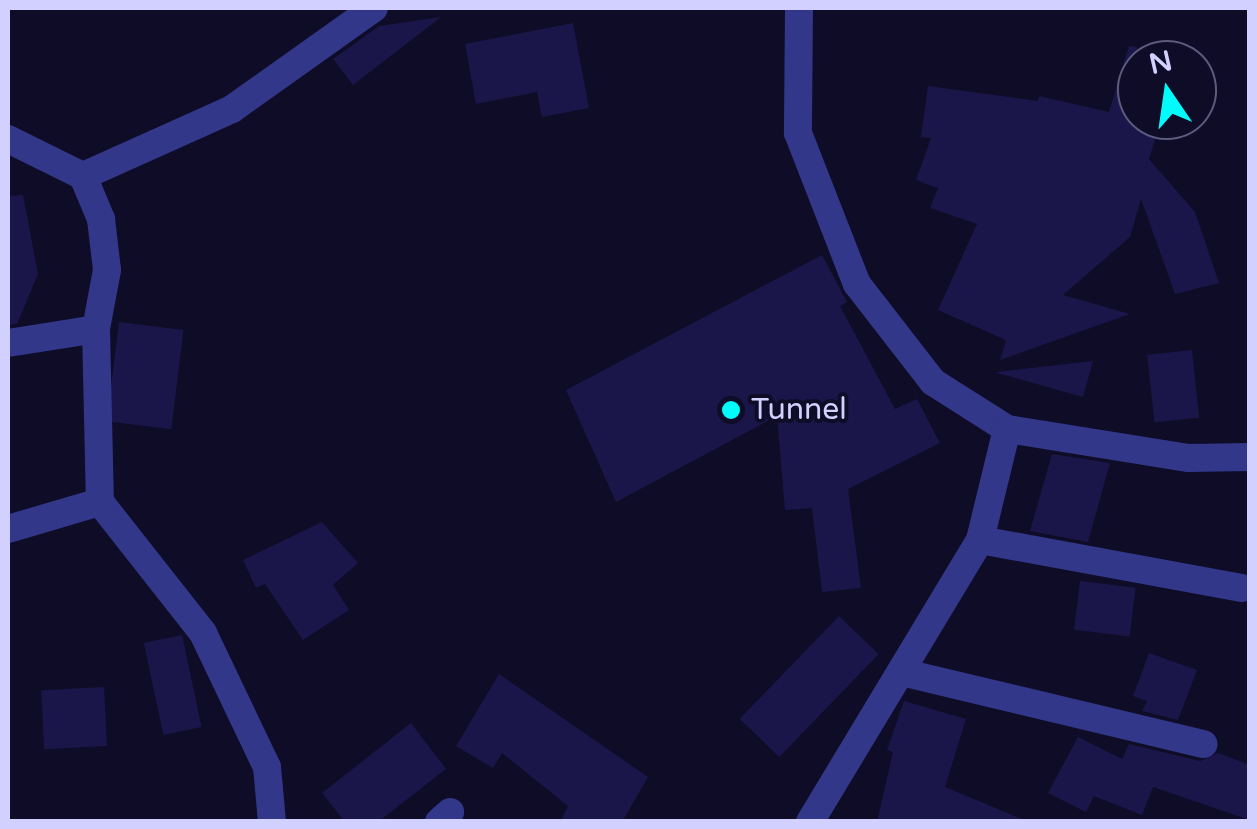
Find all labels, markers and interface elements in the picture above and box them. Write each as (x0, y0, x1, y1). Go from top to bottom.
north arrow (1117, 40, 1217, 140)
text: N (1146, 44, 1175, 82)
place label: Tunnel (751, 392, 847, 428)
marker: Tunnel (720, 399, 742, 421)

